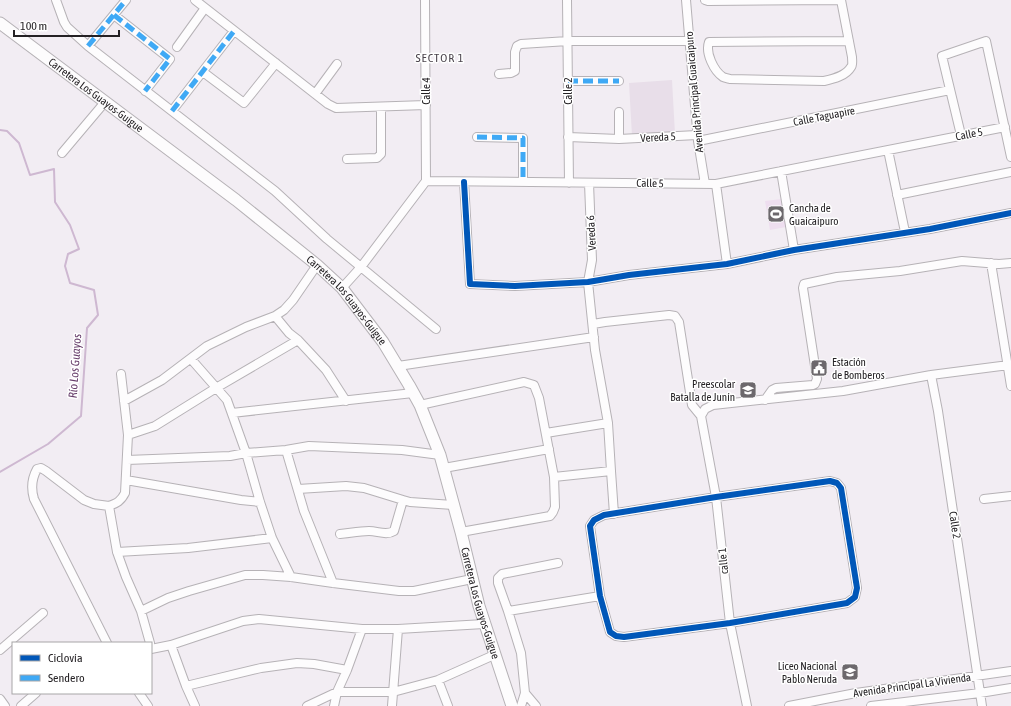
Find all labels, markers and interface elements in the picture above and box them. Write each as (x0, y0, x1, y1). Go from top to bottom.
scale bar (14, 12, 119, 38)
text: 100 m (20, 19, 47, 33)
street label: Avenida Principal Guaicaipuro (683, 31, 705, 153)
district label: SECTOR 1 (416, 51, 464, 65)
street label: Carretera Los Guayos-Guigue (46, 56, 146, 134)
street label: Calle 4 (420, 77, 432, 105)
street label: Calle 2 (562, 77, 574, 105)
street label: Calle Taguapire (792, 104, 856, 128)
street label: Calle 5 (954, 125, 984, 143)
street label: Vereda 5 (640, 130, 676, 144)
street label: Calle 5 (636, 177, 664, 189)
place label: Cancha de Guaicaipuro (789, 202, 838, 227)
sports icon: Cancha de Guaicaipuro (766, 204, 786, 224)
street label: Vereda 6 (584, 215, 598, 251)
street label: Carretera Los Guayos-Guigue (304, 253, 389, 347)
water label: Río Los Guayos (66, 333, 84, 399)
place label: Estación de Bomberos (832, 356, 885, 381)
public building icon: Estación de Bomberos (809, 358, 829, 378)
place label: Preescolar Batalla de Junín (670, 378, 736, 403)
school or university icon: Preescolar Batalla de Junín (738, 380, 758, 400)
street label: Calle 2 (947, 510, 963, 540)
street label: Carretera Los Guayos-Guigue (459, 546, 502, 660)
street label: calle 1 (716, 547, 730, 575)
legend (12, 642, 152, 694)
text: Ciclovía (48, 651, 82, 665)
place label: Liceo Nacional Pablo Neruda (778, 660, 837, 685)
school or university icon: Liceo Nacional Pablo Neruda (840, 662, 860, 682)
text: Sendero (48, 671, 85, 685)
street label: Avenida Principal La Vivienda (852, 671, 972, 699)

